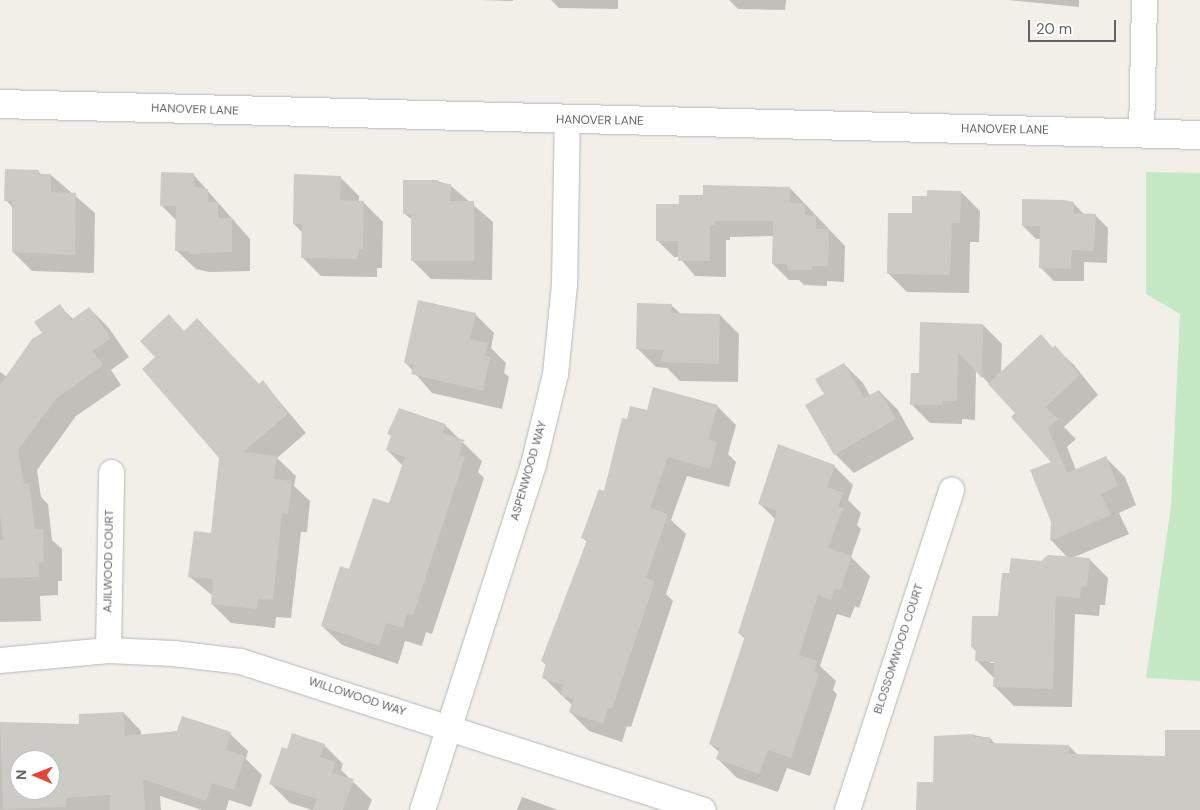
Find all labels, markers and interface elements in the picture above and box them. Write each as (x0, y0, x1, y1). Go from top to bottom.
scale bar (1030, 10, 1118, 42)
text: 20 m (1036, 19, 1072, 39)
street label: HANOVER LANE (151, 101, 239, 119)
street label: HANOVER LANE (556, 113, 644, 129)
street label: HANOVER LANE (961, 122, 1049, 138)
street label: ASPENWOOD WAY (508, 419, 550, 523)
street label: AJILWOOD COURT (101, 509, 117, 613)
street label: BLOSSOMWOOD COURT (871, 582, 927, 716)
street label: WILLOWOOD WAY (307, 674, 407, 720)
north arrow (10, 750, 60, 800)
text: N (12, 769, 30, 780)

